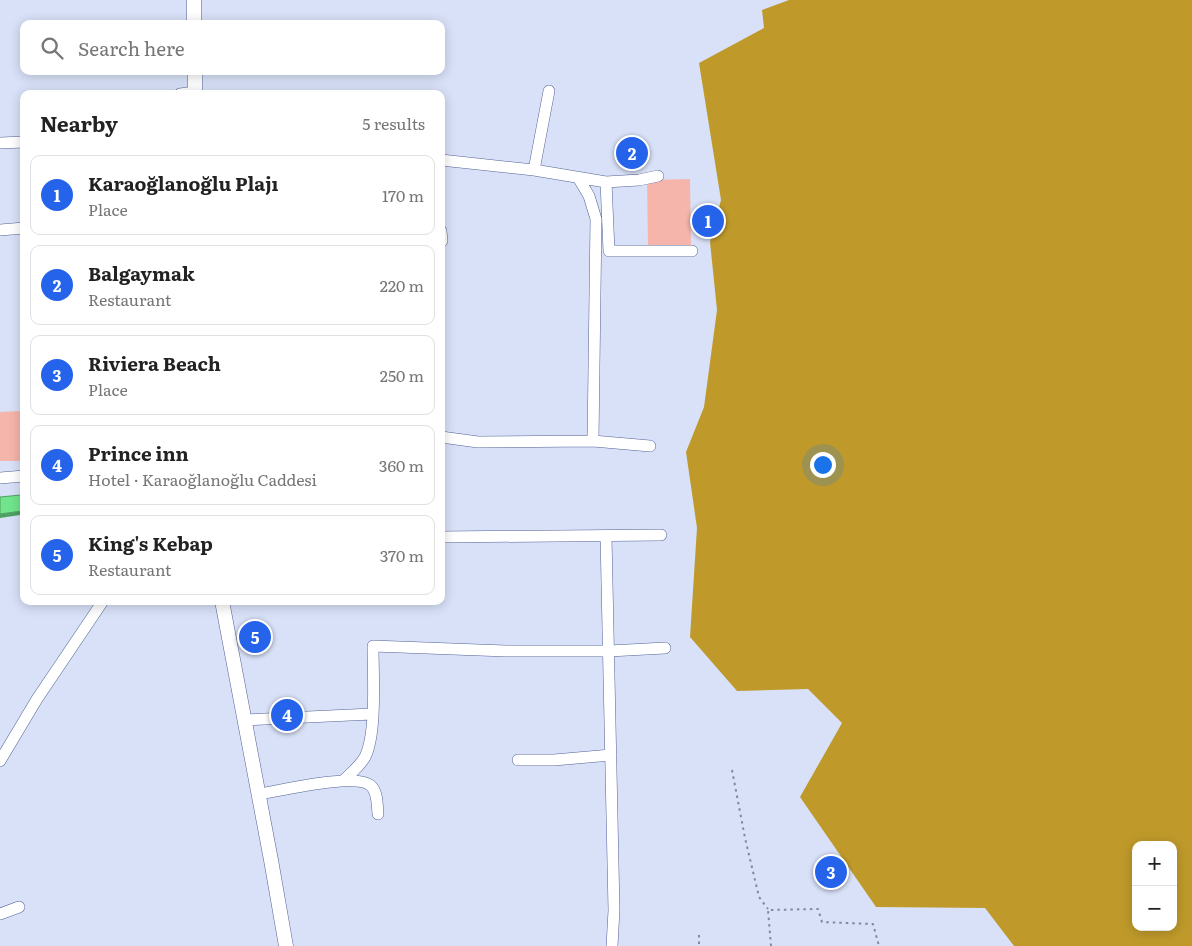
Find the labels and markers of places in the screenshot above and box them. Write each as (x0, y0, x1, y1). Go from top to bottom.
pin: 2 (616, 134, 648, 172)
pin: 1 (692, 202, 724, 240)
pin: 5 (239, 618, 271, 656)
pin: 4 (271, 696, 303, 734)
pin: 3 (815, 853, 847, 891)

